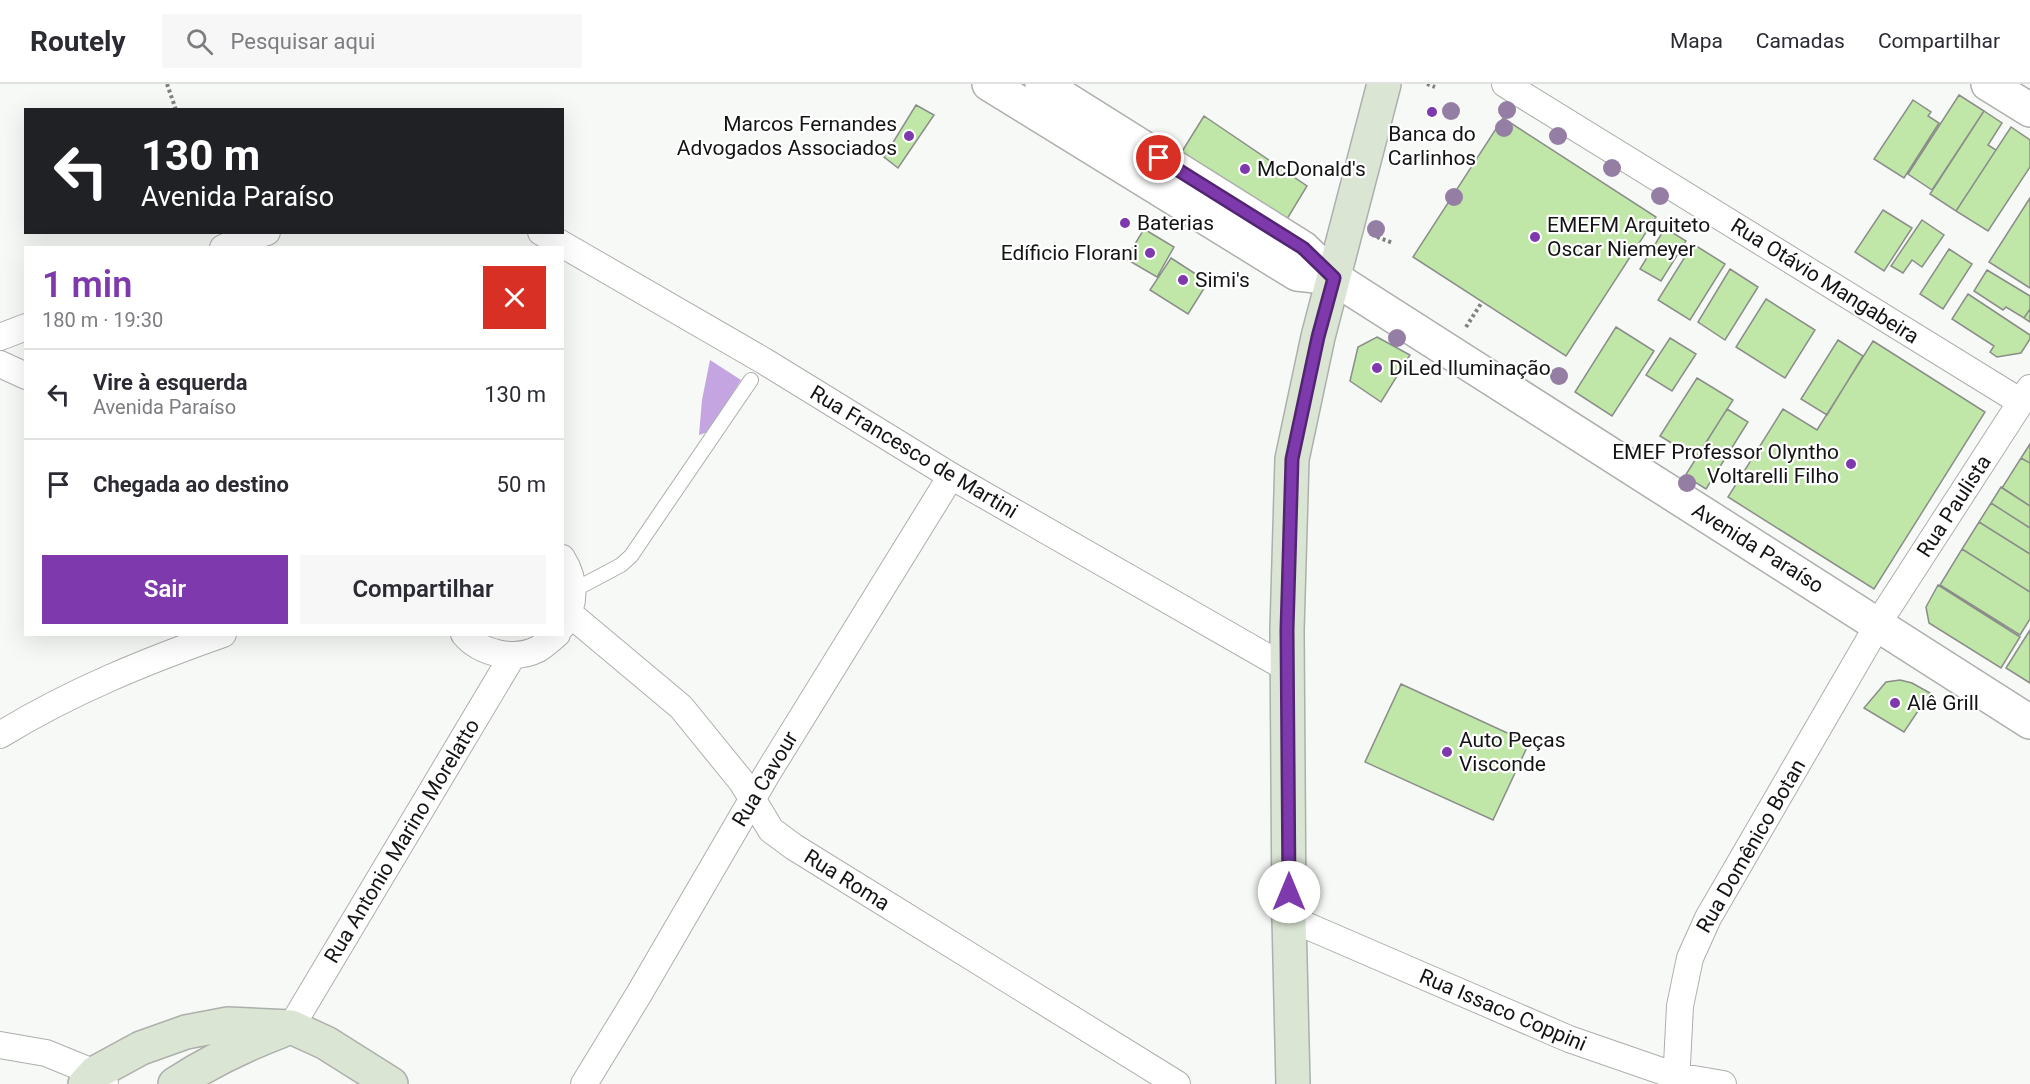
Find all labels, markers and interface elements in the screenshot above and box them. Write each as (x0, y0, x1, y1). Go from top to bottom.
search box (162, 14, 582, 68)
text: Routely (30, 25, 126, 58)
icon: search (183, 25, 216, 58)
text: Pesquisar aqui (231, 29, 375, 54)
text: Mapa (1670, 29, 1723, 53)
text: Camadas (1756, 29, 1845, 53)
text: Compartilhar (1878, 29, 2000, 53)
marker: Banca do Carlinhos (1425, 105, 1439, 119)
place label: Marcos Fernandes Advogados Associados (677, 112, 897, 160)
place label: Banca do Carlinhos (1388, 122, 1476, 170)
marker: Marcos Fernandes Advogados Associados (902, 129, 916, 143)
text: 130 m (141, 131, 260, 180)
icon: left (42, 132, 120, 210)
pin (1133, 132, 1184, 183)
icon: arrive (1142, 141, 1175, 174)
place label: McDonald's (1257, 157, 1366, 181)
marker: McDonald's (1238, 162, 1252, 176)
text: Avenida Paraíso (141, 181, 334, 213)
place label: Baterias (1137, 211, 1214, 235)
place label: EMEFM Arquiteto Oscar Niemeyer (1547, 213, 1710, 261)
street label: Rua Otávio Mangabeira (1727, 213, 1923, 349)
marker: Baterias (1118, 216, 1132, 230)
marker: EMEFM Arquiteto Oscar Niemeyer (1528, 230, 1542, 244)
place label: Edíficio Florani (1001, 241, 1138, 265)
marker: Edíficio Florani (1143, 246, 1157, 260)
text: 1 min (42, 264, 132, 306)
button: close (483, 266, 546, 329)
place label: Simi's (1195, 268, 1250, 292)
marker: Simi's (1176, 273, 1190, 287)
text: 180 m · 19:30 (42, 308, 163, 332)
place label: DiLed Iluminação (1389, 356, 1551, 380)
marker: DiLed Iluminação (1370, 361, 1384, 375)
text: Vire à esquerda (93, 370, 247, 395)
icon: left (42, 378, 75, 411)
street label: Rua Francesco de Martini (806, 381, 1022, 523)
text: 130 m (484, 382, 546, 407)
text: Avenida Paraíso (93, 395, 236, 419)
place label: EMEF Professor Olyntho Voltarelli Filho (1612, 440, 1839, 488)
street label: Rua Paulista (1912, 451, 1996, 561)
marker: EMEF Professor Olyntho Voltarelli Filho (1844, 457, 1858, 471)
icon: arrive (42, 468, 75, 501)
text: Chegada ao destino (93, 472, 289, 497)
text: 50 m (497, 472, 546, 497)
street label: Avenida Paraíso (1688, 498, 1828, 598)
button: Sair (42, 555, 288, 624)
button: Compartilhar (300, 555, 546, 624)
place label: Alê Grill (1907, 691, 1979, 715)
marker: Alê Grill (1888, 696, 1902, 710)
street label: Rua Antonio Marino Morelatto (320, 715, 484, 967)
street label: Rua Cavour (727, 727, 803, 831)
place label: Auto Peças Visconde (1459, 728, 1566, 776)
marker: Auto Peças Visconde (1440, 745, 1454, 759)
street label: Rua Domênico Botan (1692, 755, 1810, 937)
street label: Rua Roma (800, 844, 894, 916)
position arrow (1257, 860, 1321, 924)
street label: Rua Issaco Coppini (1416, 964, 1590, 1056)

